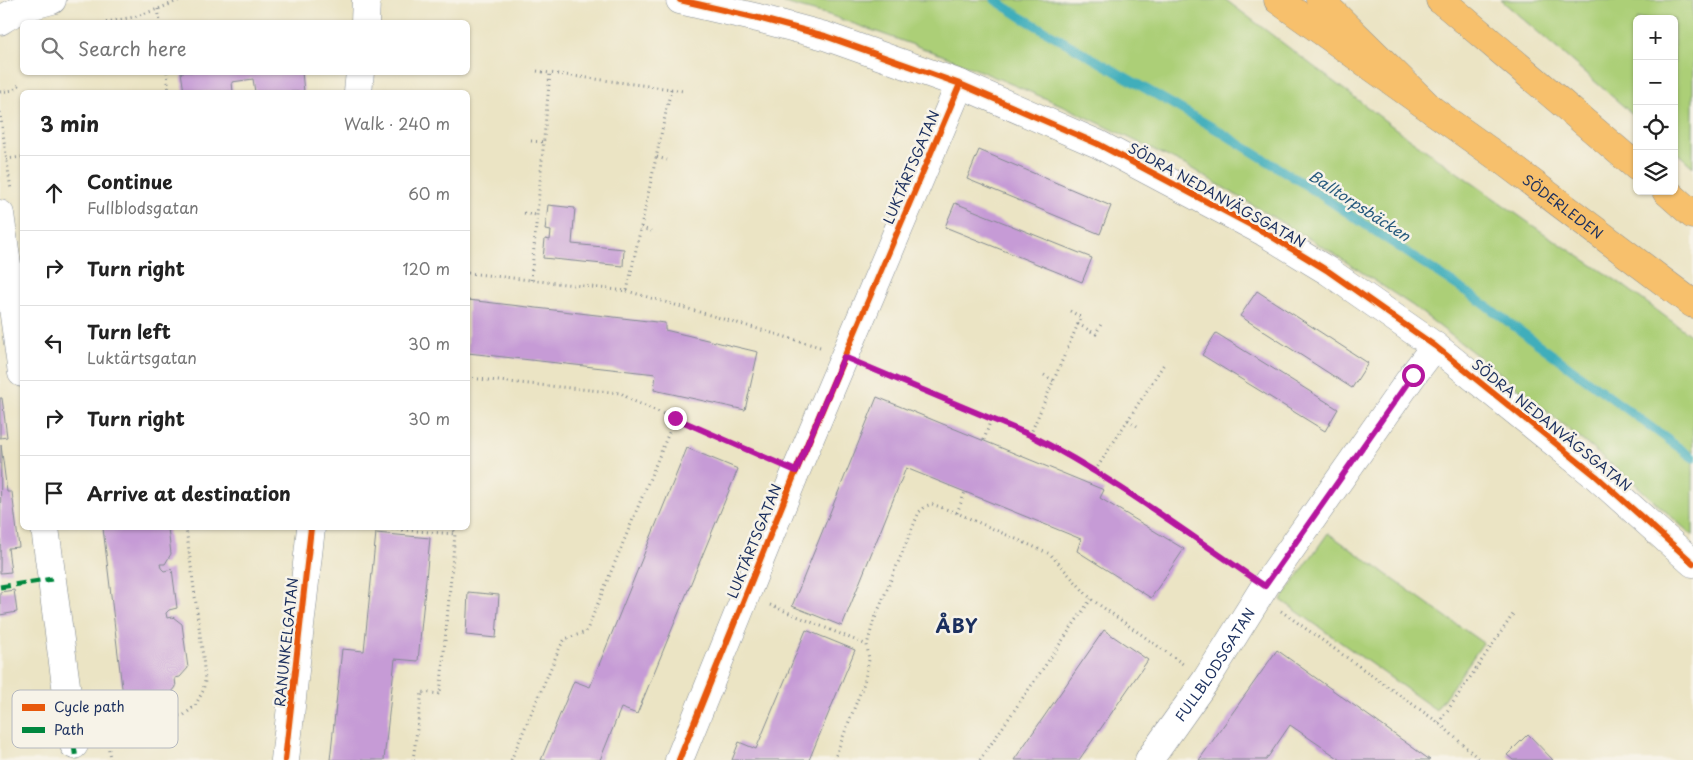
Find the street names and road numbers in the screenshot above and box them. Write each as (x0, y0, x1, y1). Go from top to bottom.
street label: LUKTÄRTSGATAN (878, 107, 944, 227)
street label: SÖDRA NEDANVÄGSGATAN (1124, 137, 1310, 253)
street label: SÖDERLEDEN (1519, 169, 1608, 244)
street label: SÖDRA NEDANVÄGSGATAN (1468, 354, 1636, 496)
street label: LUKTÄRTSGATAN (721, 481, 787, 601)
street label: RANUNKELGATAN (269, 576, 303, 708)
street label: FULLBLODSGATAN (1169, 603, 1259, 725)

